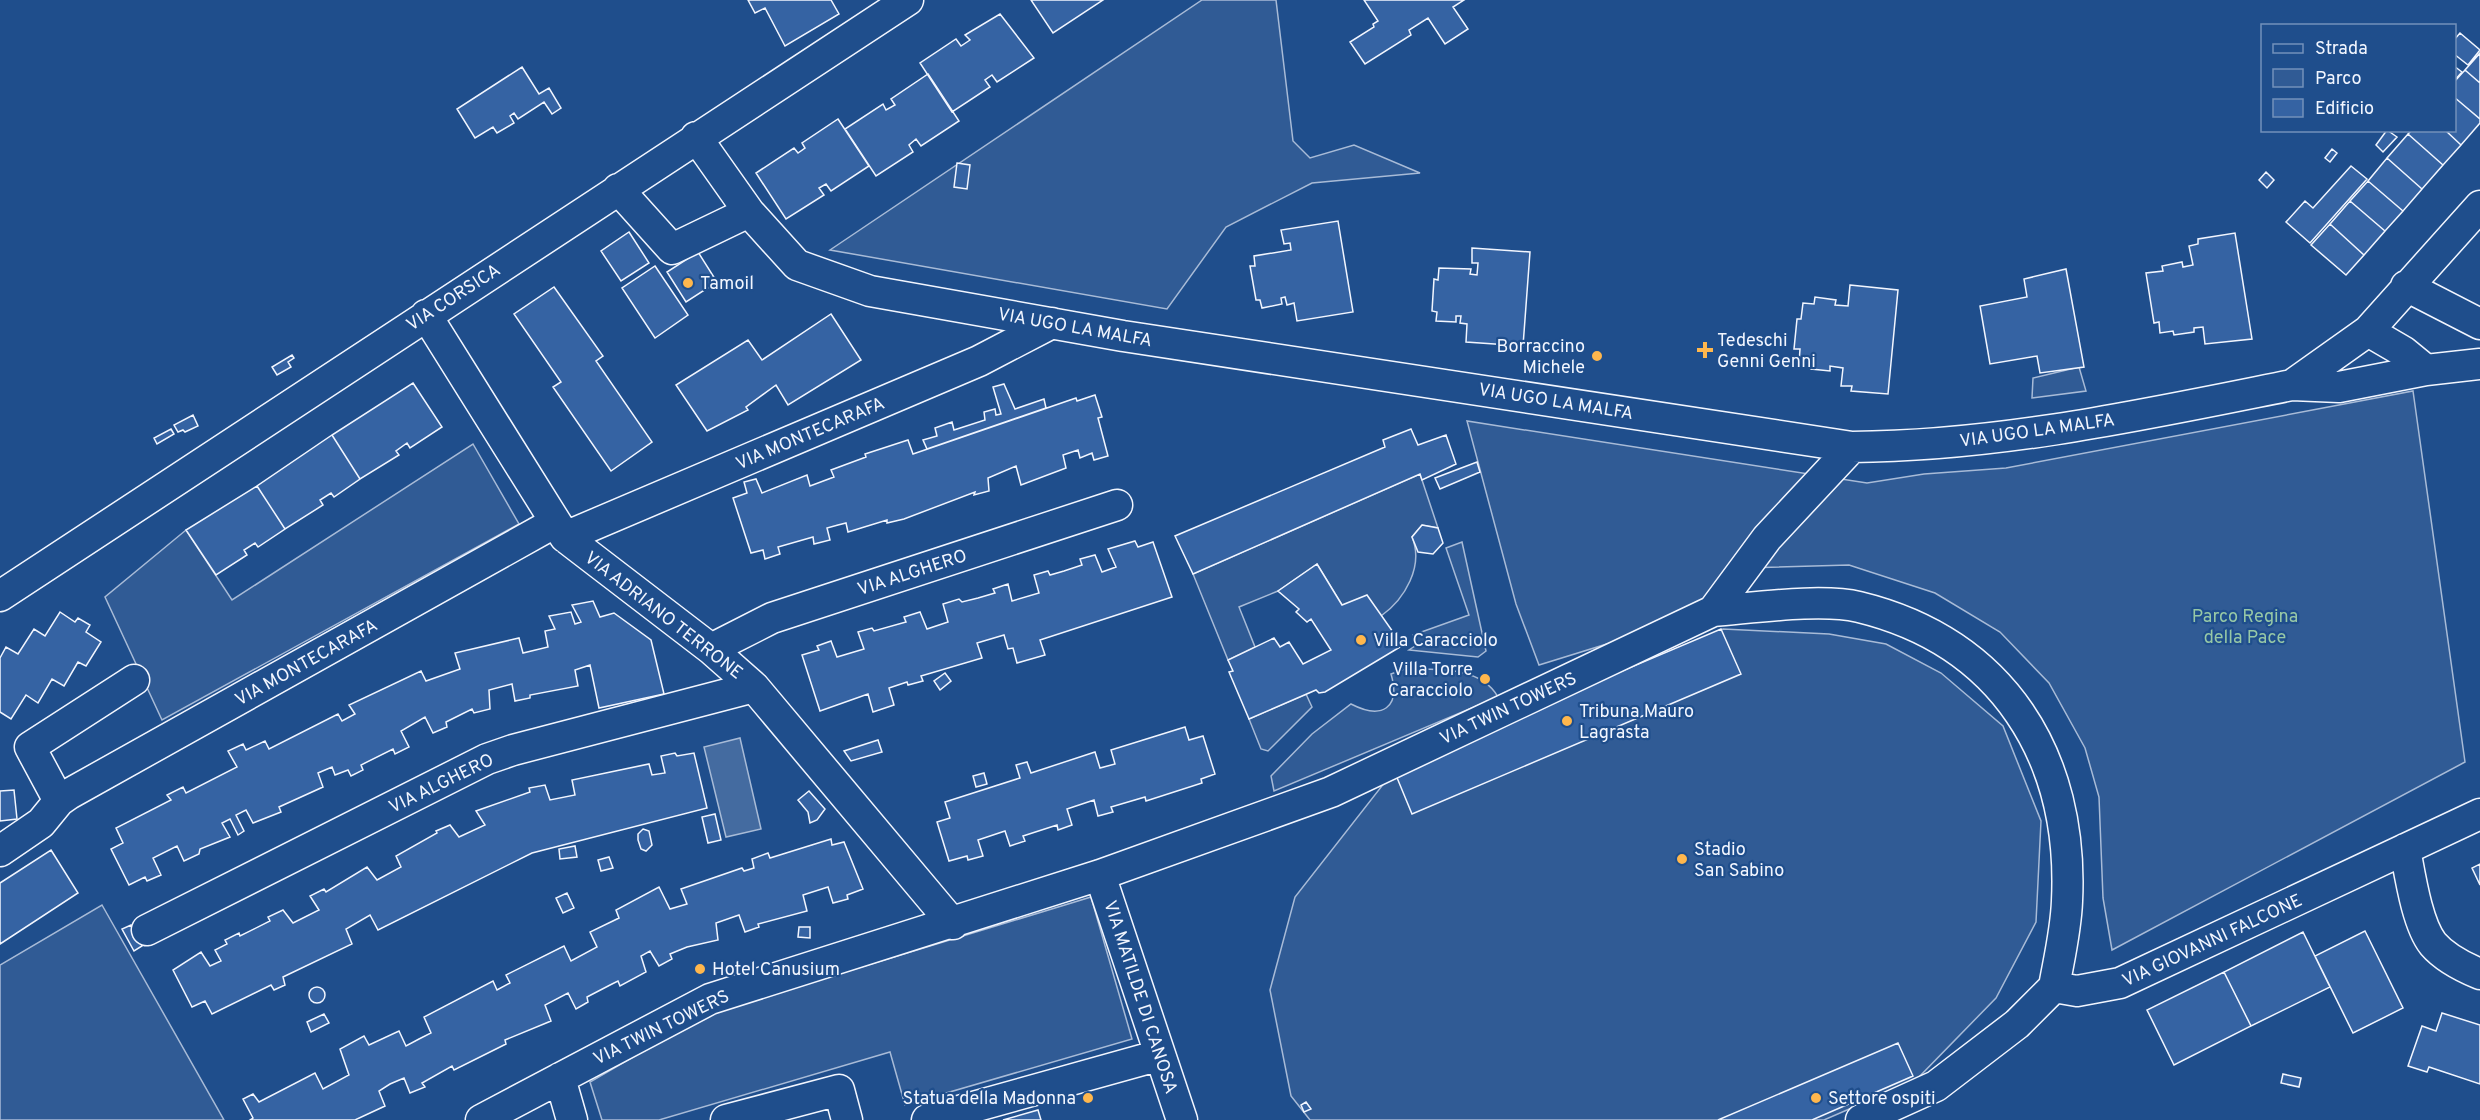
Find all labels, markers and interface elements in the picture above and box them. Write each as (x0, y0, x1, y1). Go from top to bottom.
legend (2261, 24, 2456, 132)
text: Strada (2315, 38, 2368, 61)
text: Parco (2315, 68, 2361, 91)
text: Edificio (2315, 98, 2374, 121)
street label: VIA CORSICA (402, 259, 505, 337)
place label: Tamoil (700, 273, 754, 296)
marker: Tamoil (681, 276, 695, 290)
street label: VIA UGO LA MALFA (996, 304, 1154, 353)
place label: Tedeschi Genni Genni (1717, 330, 1816, 374)
place label: Borraccino Michele (1497, 336, 1585, 380)
marker: Tedeschi Genni Genni (1698, 343, 1712, 357)
marker: Borraccino Michele (1590, 349, 1604, 363)
street label: VIA UGO LA MALFA (1477, 379, 1635, 426)
street label: VIA MONTECARAFA (733, 393, 888, 476)
street label: VIA UGO LA MALFA (1958, 409, 2116, 454)
street label: VIA ALGHERO (855, 545, 970, 602)
street label: VIA ADRIANO TERRONE (579, 547, 747, 685)
park label: Parco Regina della Pace (2192, 606, 2298, 650)
street label: VIA MONTECARAFA (231, 615, 382, 712)
place label: Villa Caracciolo (1373, 630, 1498, 653)
marker: Villa Caracciolo (1354, 633, 1368, 647)
place label: Villa Torre Caracciolo (1388, 659, 1473, 703)
street label: VIA TWIN TOWERS (1437, 668, 1581, 751)
marker: Villa Torre Caracciolo (1478, 672, 1492, 686)
place label: Tribuna Mauro Lagrasta (1579, 701, 1694, 745)
marker: Tribuna Mauro Lagrasta (1560, 714, 1574, 728)
street label: VIA ALGHERO (385, 749, 498, 820)
place label: Stadio San Sabino (1694, 839, 1784, 883)
marker: Stadio San Sabino (1675, 852, 1689, 866)
street label: VIA GIOVANNI FALCONE (2119, 890, 2306, 993)
street label: VIA MATILDE DI CANOSA (1097, 898, 1182, 1097)
place label: Hotel Canusium (712, 959, 840, 982)
marker: Hotel Canusium (693, 962, 707, 976)
street label: VIA TWIN TOWERS (590, 985, 733, 1071)
place label: Statua della Madonna (903, 1088, 1076, 1111)
place label: Settore ospiti (1828, 1088, 1936, 1111)
marker: Statua della Madonna (1081, 1091, 1095, 1105)
marker: Settore ospiti (1809, 1091, 1823, 1105)

